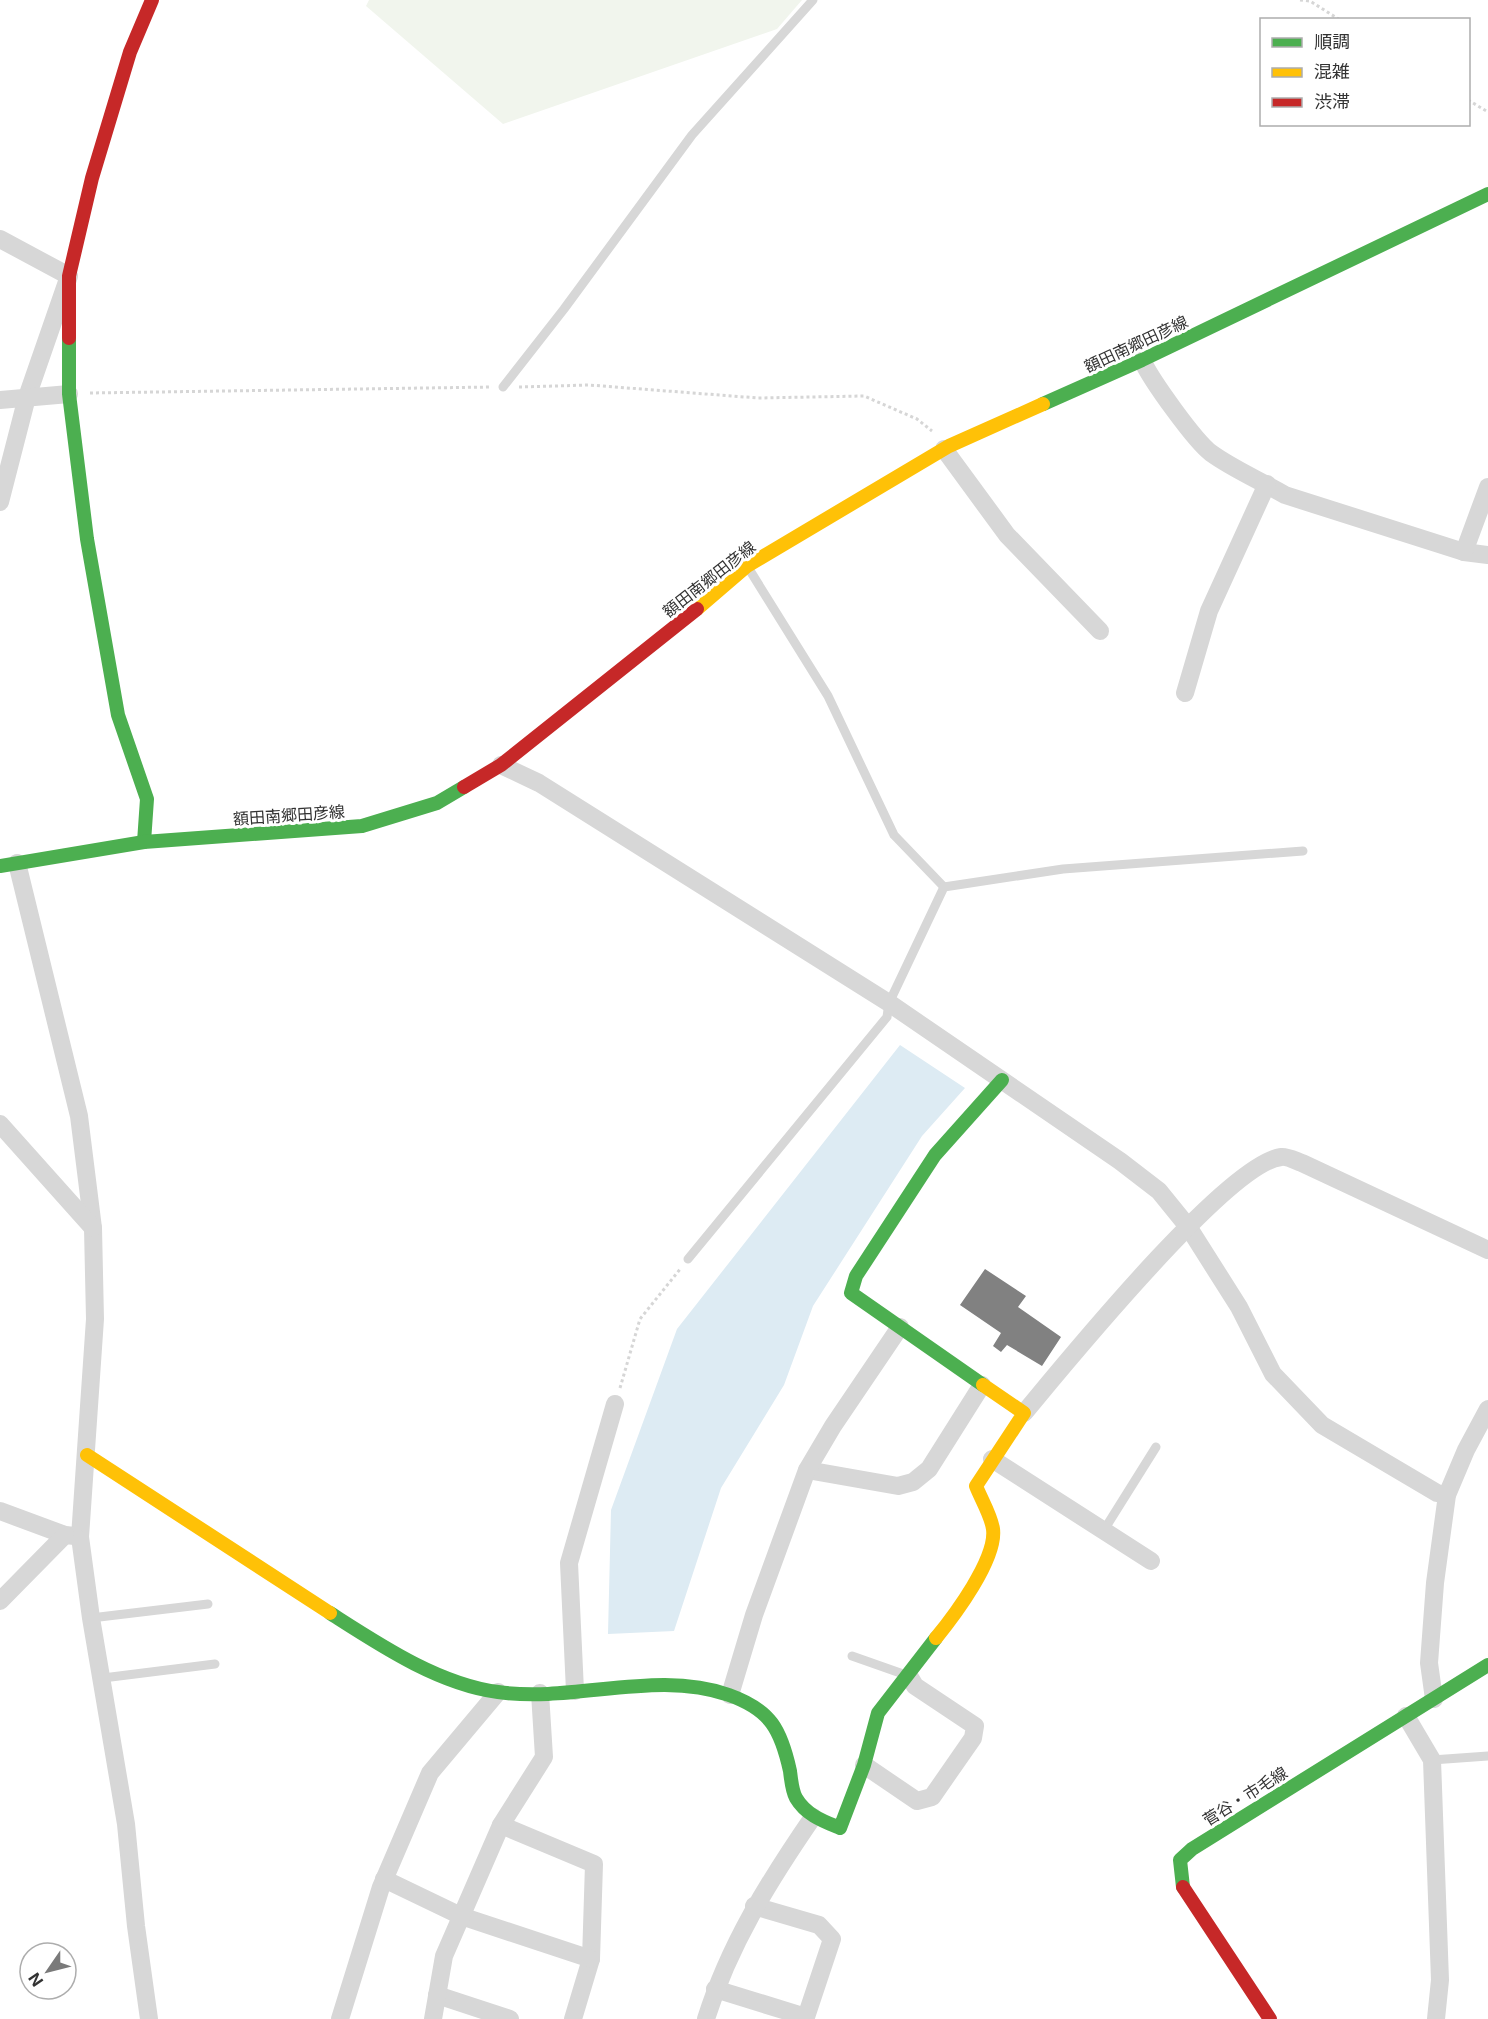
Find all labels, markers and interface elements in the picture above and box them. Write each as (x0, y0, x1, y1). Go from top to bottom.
legend (1260, 18, 1470, 126)
text: 順調 (1314, 31, 1350, 52)
text: 混雑 (1314, 61, 1350, 82)
text: 渋滞 (1314, 91, 1350, 112)
street label: 額田南郷田彦線 (1081, 311, 1191, 377)
street label: 額田南郷田彦線 (659, 537, 759, 621)
street label: 額田南郷田彦線 (232, 801, 346, 829)
street label: 菅谷・市毛線 (1199, 1762, 1291, 1830)
north arrow (18, 1941, 78, 2001)
text: N (24, 1969, 47, 1990)

